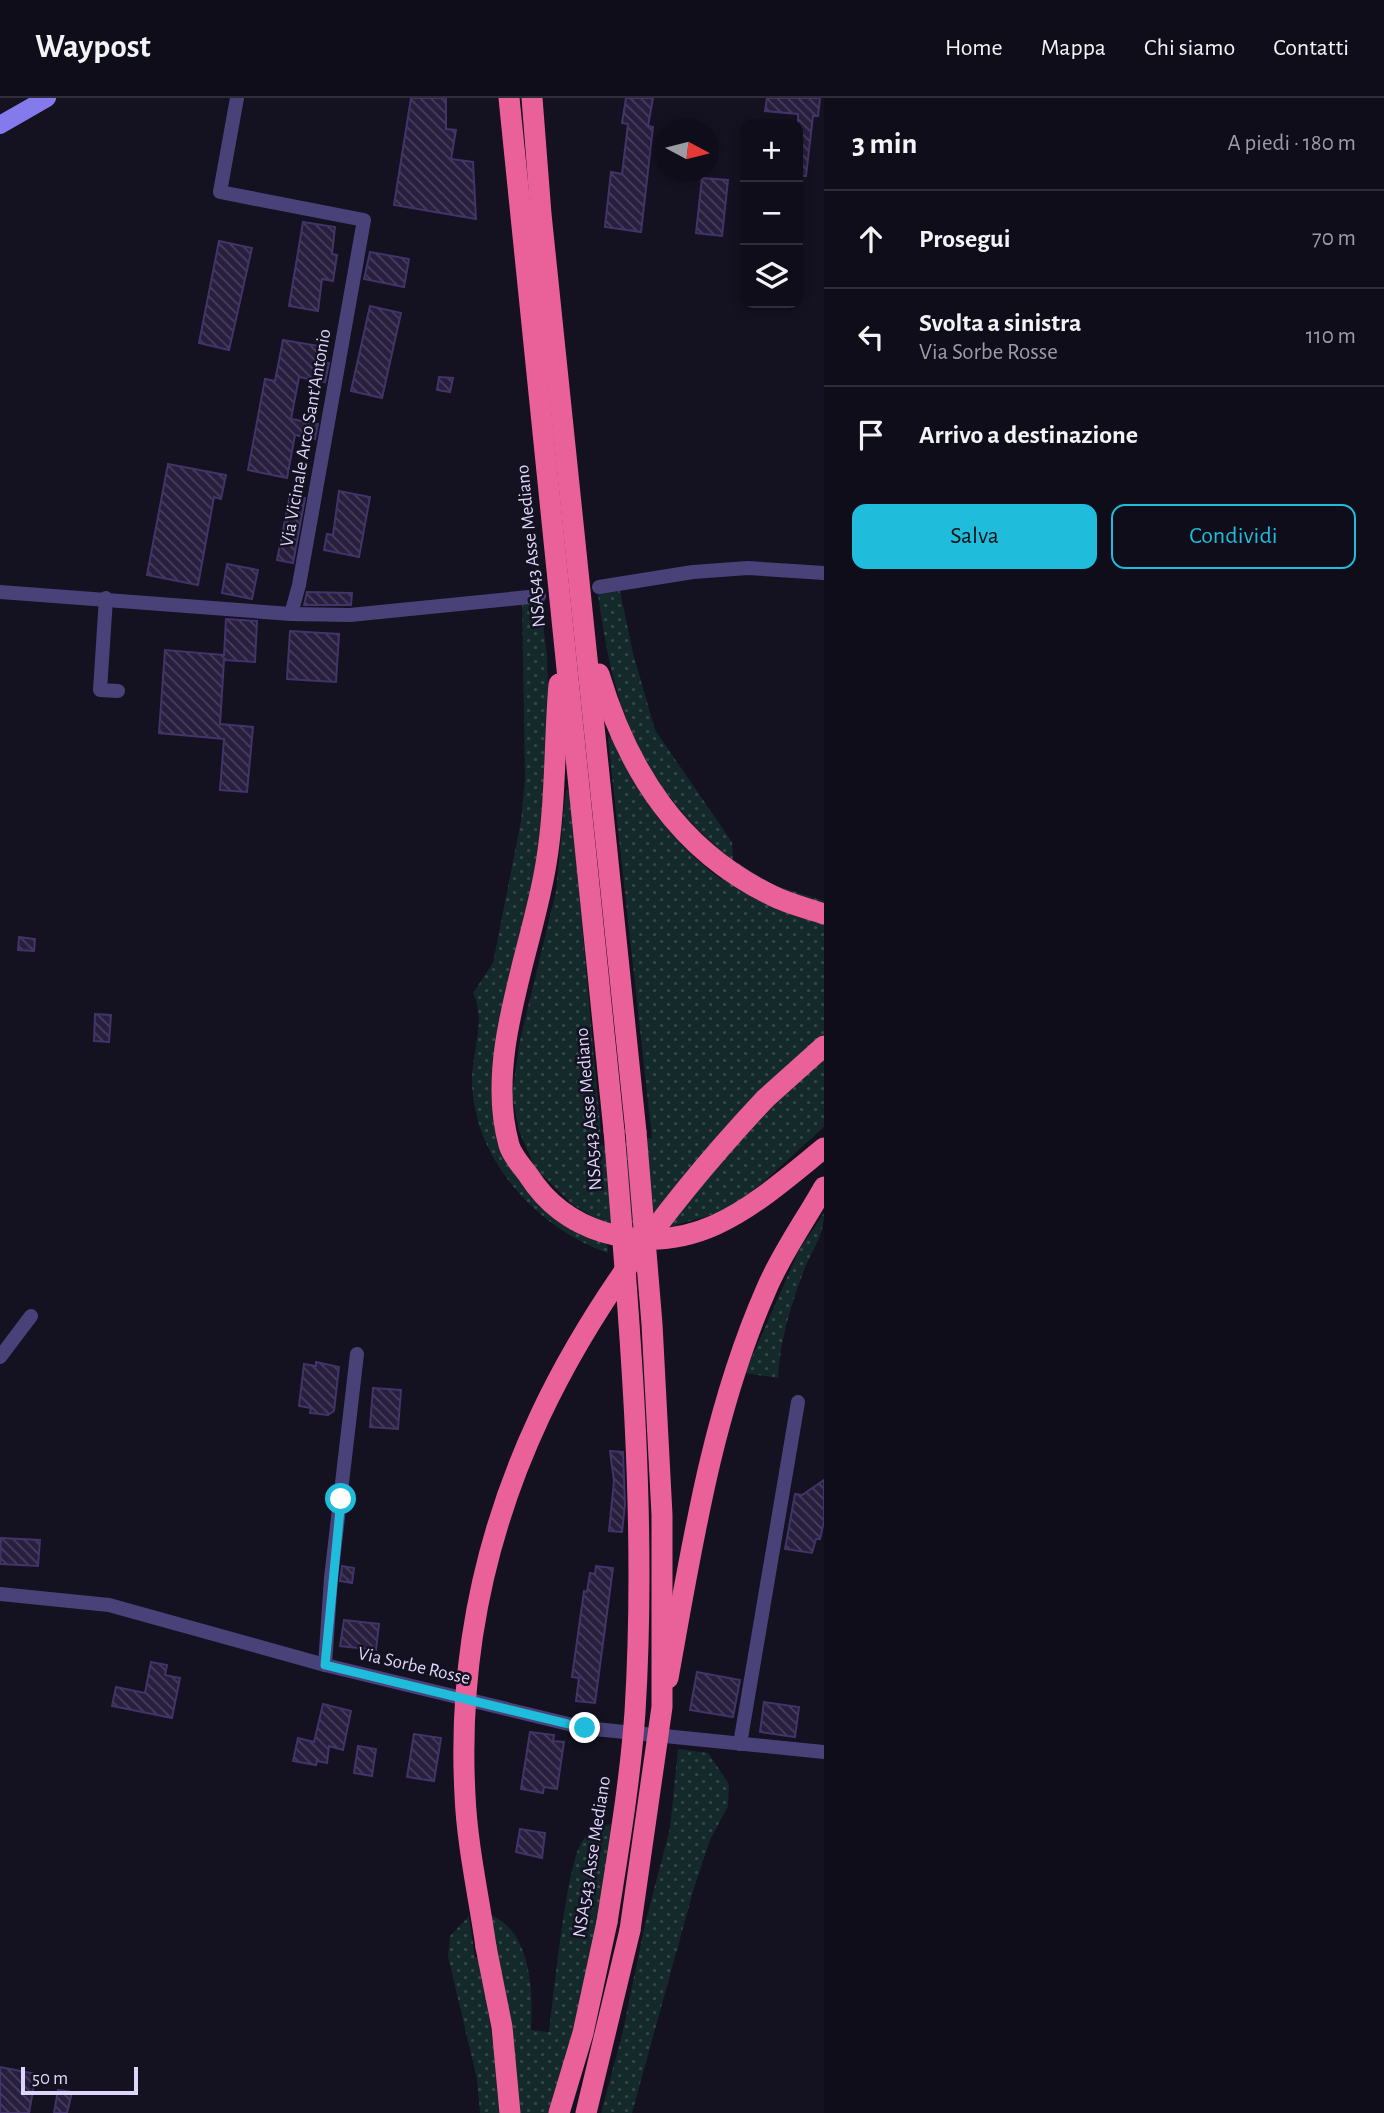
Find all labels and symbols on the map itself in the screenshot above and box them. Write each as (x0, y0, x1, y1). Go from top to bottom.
north arrow (656, 119, 719, 182)
street label: Via Vicinale Arco Sant'Antonio (277, 328, 335, 548)
street label: NSA543 Asse Mediano (513, 464, 549, 628)
street label: NSA543 Asse Mediano (572, 1027, 606, 1191)
route start (325, 1483, 356, 1514)
street label: Via Sorbe Rosse (356, 1644, 472, 1688)
route end (569, 1712, 600, 1743)
street label: NSA543 Asse Mediano (570, 1775, 614, 1939)
scale bar (21, 2064, 138, 2096)

